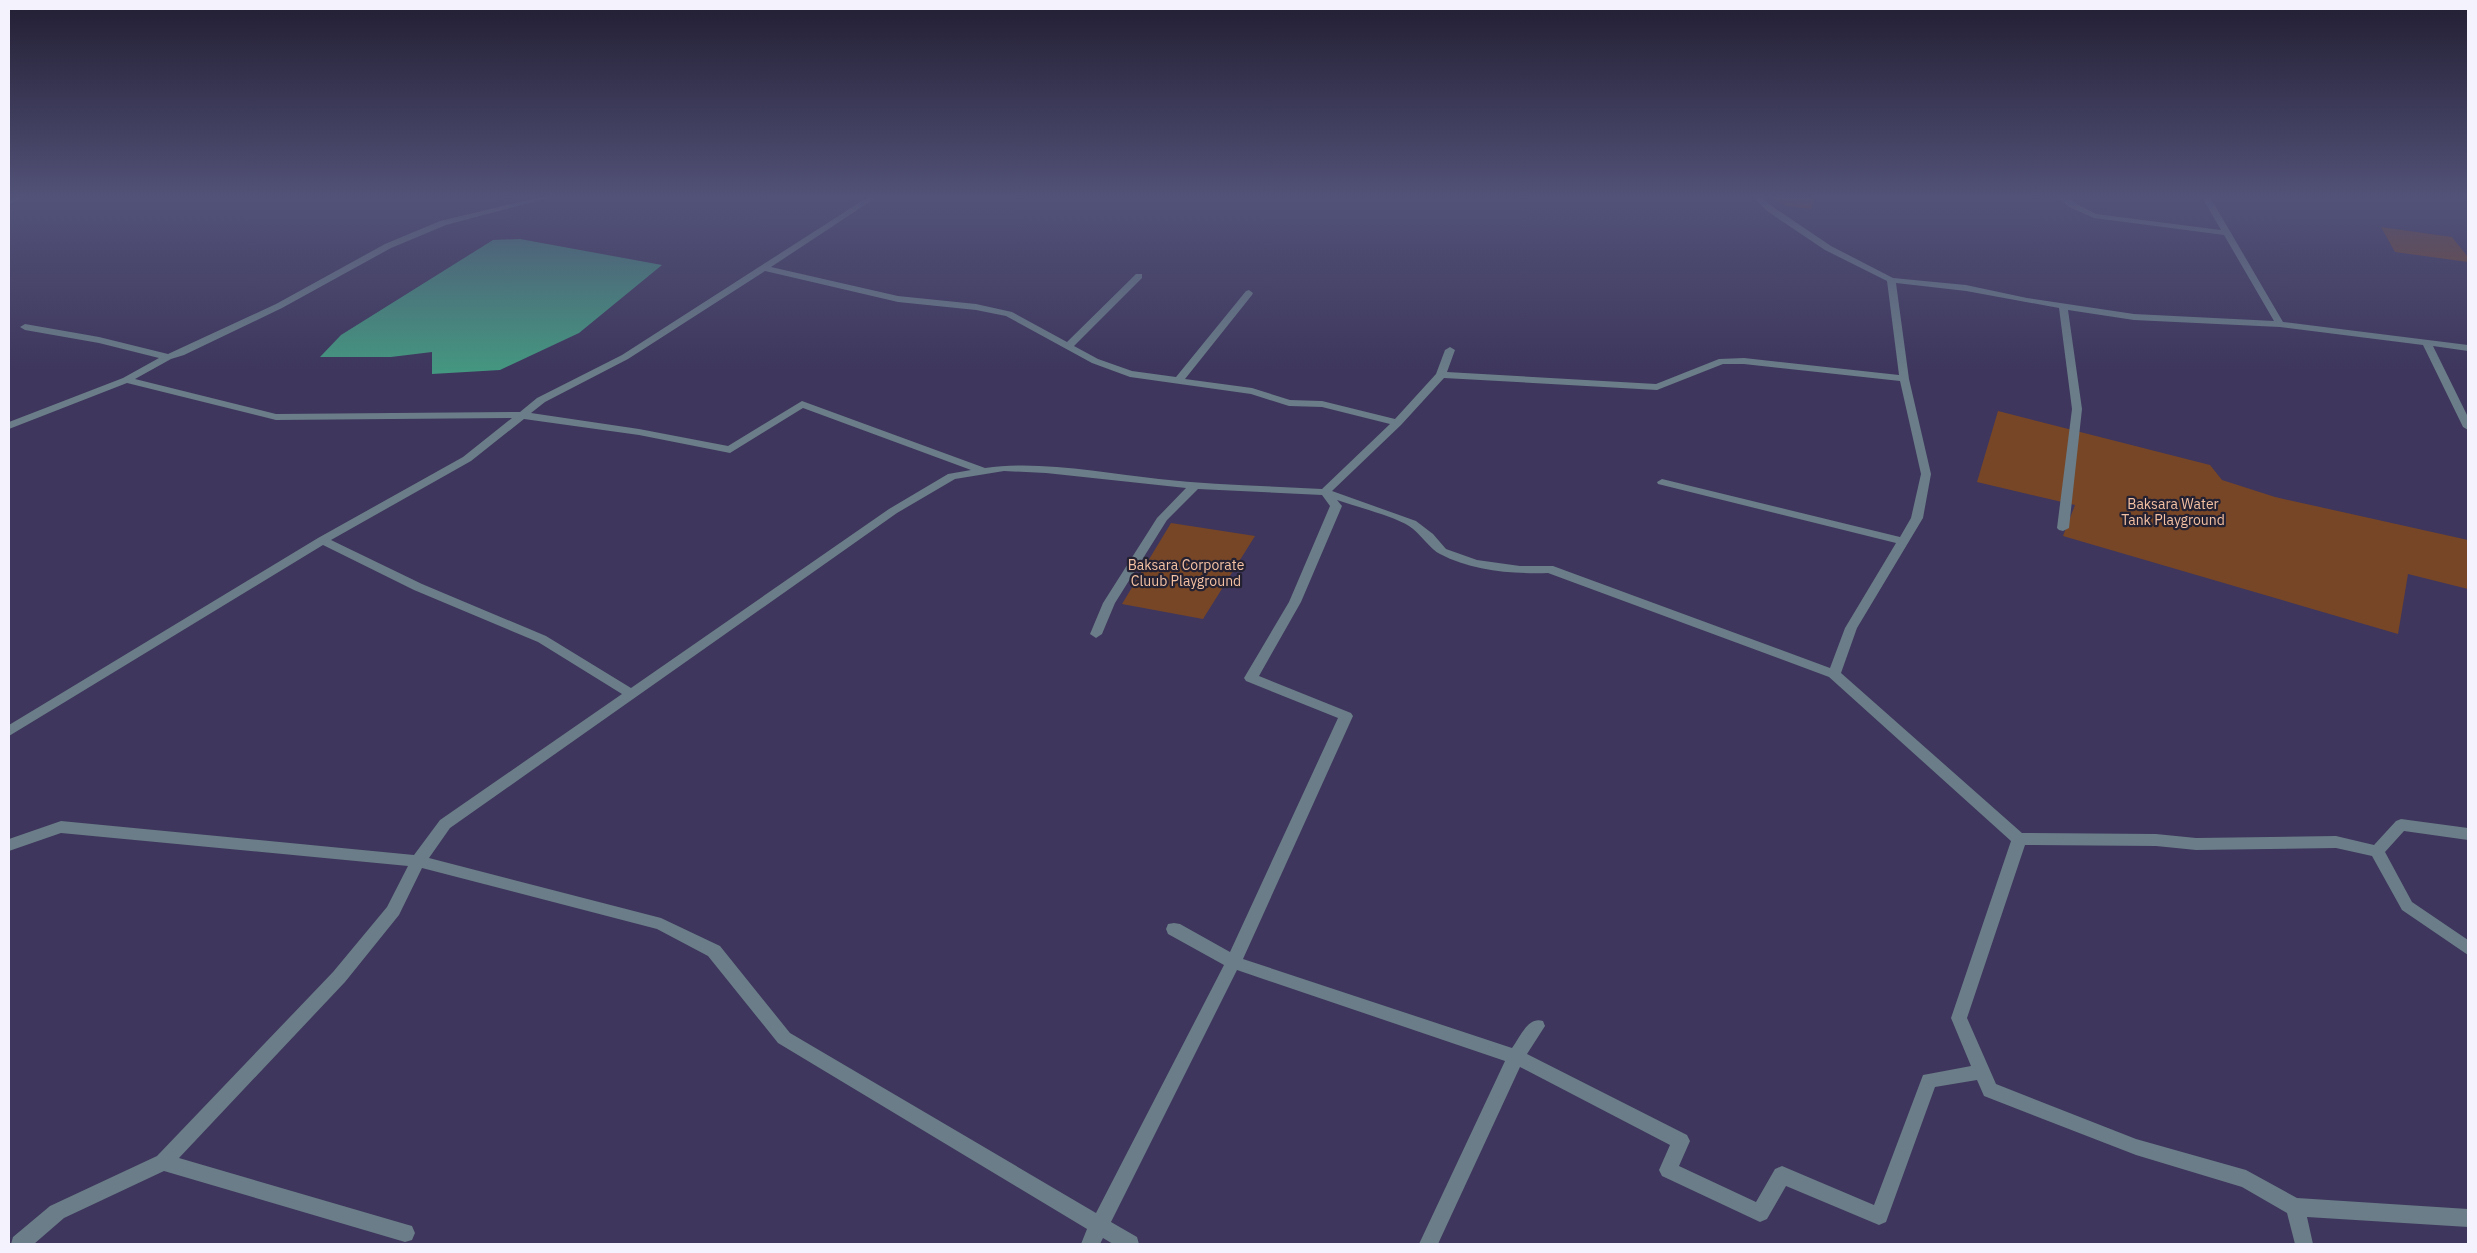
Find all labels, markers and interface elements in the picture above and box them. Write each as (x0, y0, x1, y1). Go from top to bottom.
park label: Baksara Water Tank Playground (2121, 495, 2225, 529)
park label: Baksara Corporate Cluub Playground (1128, 556, 1245, 590)

